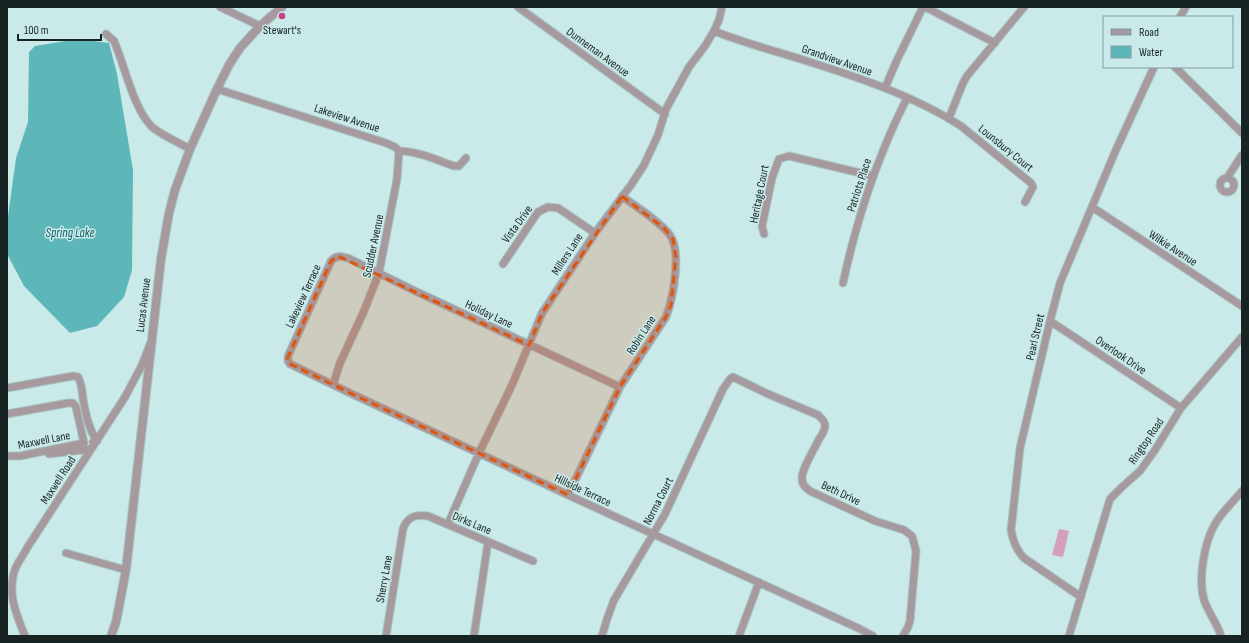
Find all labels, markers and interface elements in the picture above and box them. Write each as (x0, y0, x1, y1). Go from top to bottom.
marker: Stewart's (277, 11, 287, 21)
scale bar (18, 16, 101, 42)
legend (1103, 16, 1233, 68)
text: 100 m (24, 23, 49, 38)
place label: Stewart's (263, 23, 301, 38)
street label: Dunneman Avenue (563, 24, 632, 81)
text: Road (1139, 25, 1159, 40)
street label: Grandview Avenue (800, 41, 874, 80)
text: Water (1139, 45, 1163, 60)
street label: Lakeview Avenue (312, 101, 382, 136)
street label: Lounsbury Court (975, 122, 1037, 175)
street label: Patriots Place (844, 156, 875, 214)
street label: Heritage Court (746, 163, 773, 225)
street label: Vista Drive (499, 202, 536, 246)
street label: Scudder Avenue (359, 213, 388, 279)
water label: Spring Lake (45, 225, 95, 241)
street label: Wilkie Avenue (1146, 227, 1200, 270)
street label: Millers Lane (548, 230, 587, 278)
street label: Lakeview Terrace (282, 262, 325, 330)
street label: Lucas Avenue (133, 277, 154, 333)
street label: Holiday Lane (463, 297, 515, 332)
street label: Pearl Street (1023, 312, 1048, 362)
street label: Robin Lane (623, 313, 660, 358)
street label: Overlook Drive (1092, 333, 1149, 378)
street label: Ringtop Road (1125, 415, 1167, 467)
street label: Maxwell Lane (17, 428, 72, 453)
street label: Maxwell Road (37, 453, 79, 507)
street label: Hillside Terrace (552, 471, 614, 510)
street label: Norma Court (640, 474, 677, 528)
street label: Beth Drive (819, 478, 863, 509)
street label: Dirks Lane (450, 509, 494, 538)
street label: Sherry Lane (373, 554, 396, 604)

